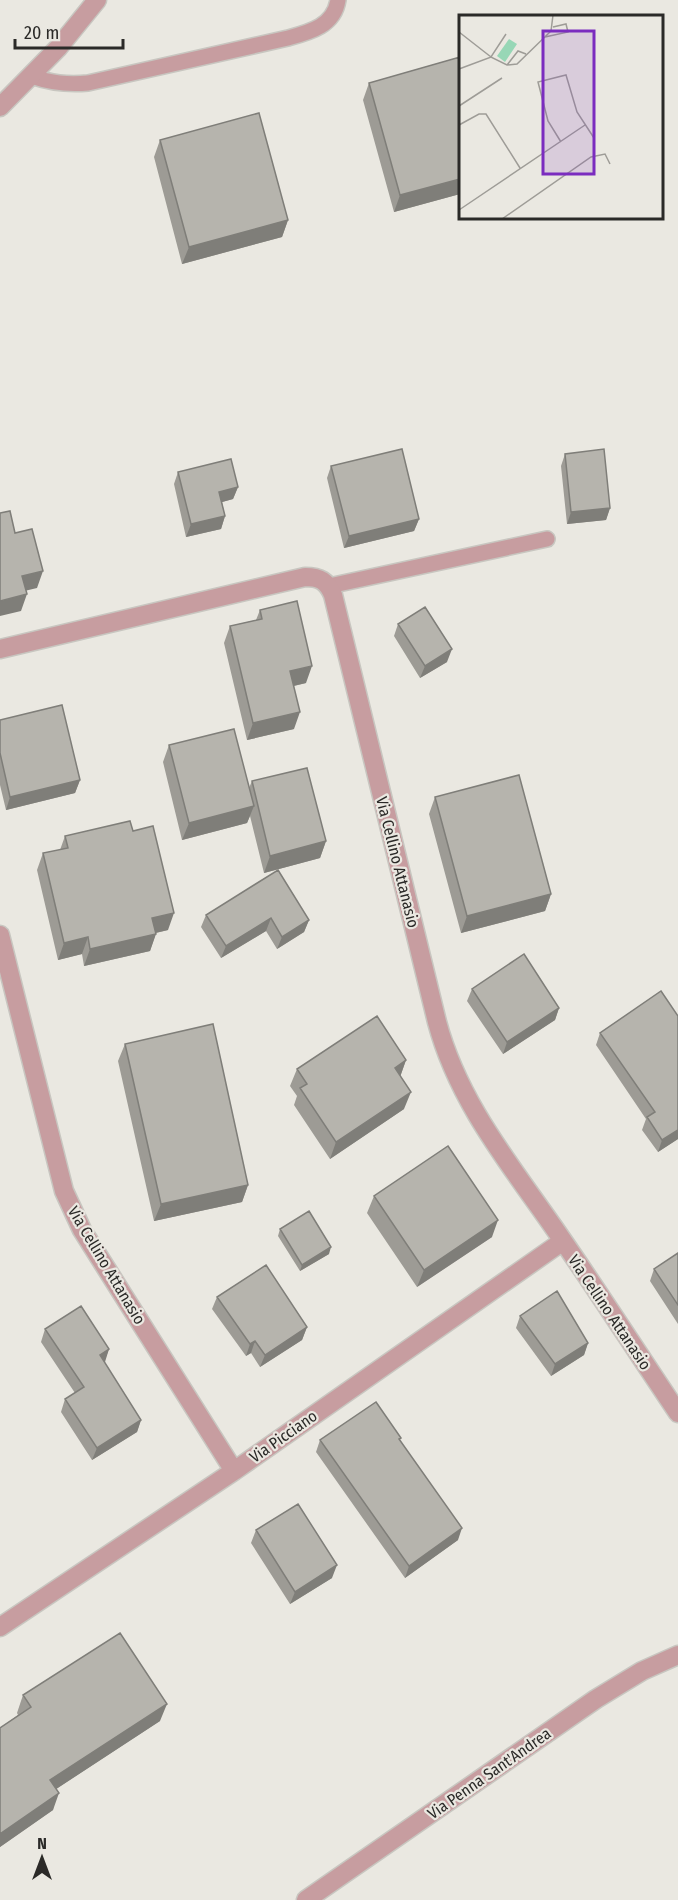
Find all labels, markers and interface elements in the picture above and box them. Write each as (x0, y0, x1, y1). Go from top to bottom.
scale bar (15, 12, 123, 50)
inset map (459, 15, 663, 219)
text: 20 m (24, 22, 59, 44)
street label: Via Cellino Attanasio (372, 795, 423, 930)
street label: Via Cellino Attanasio (64, 1203, 149, 1328)
street label: Via Cellino Attanasio (564, 1251, 655, 1373)
street label: Via Picciano (246, 1406, 321, 1467)
street label: Via Penna Sant'Andrea (424, 1724, 555, 1823)
north arrow (12, 1828, 72, 1888)
text: N (37, 1834, 47, 1853)

